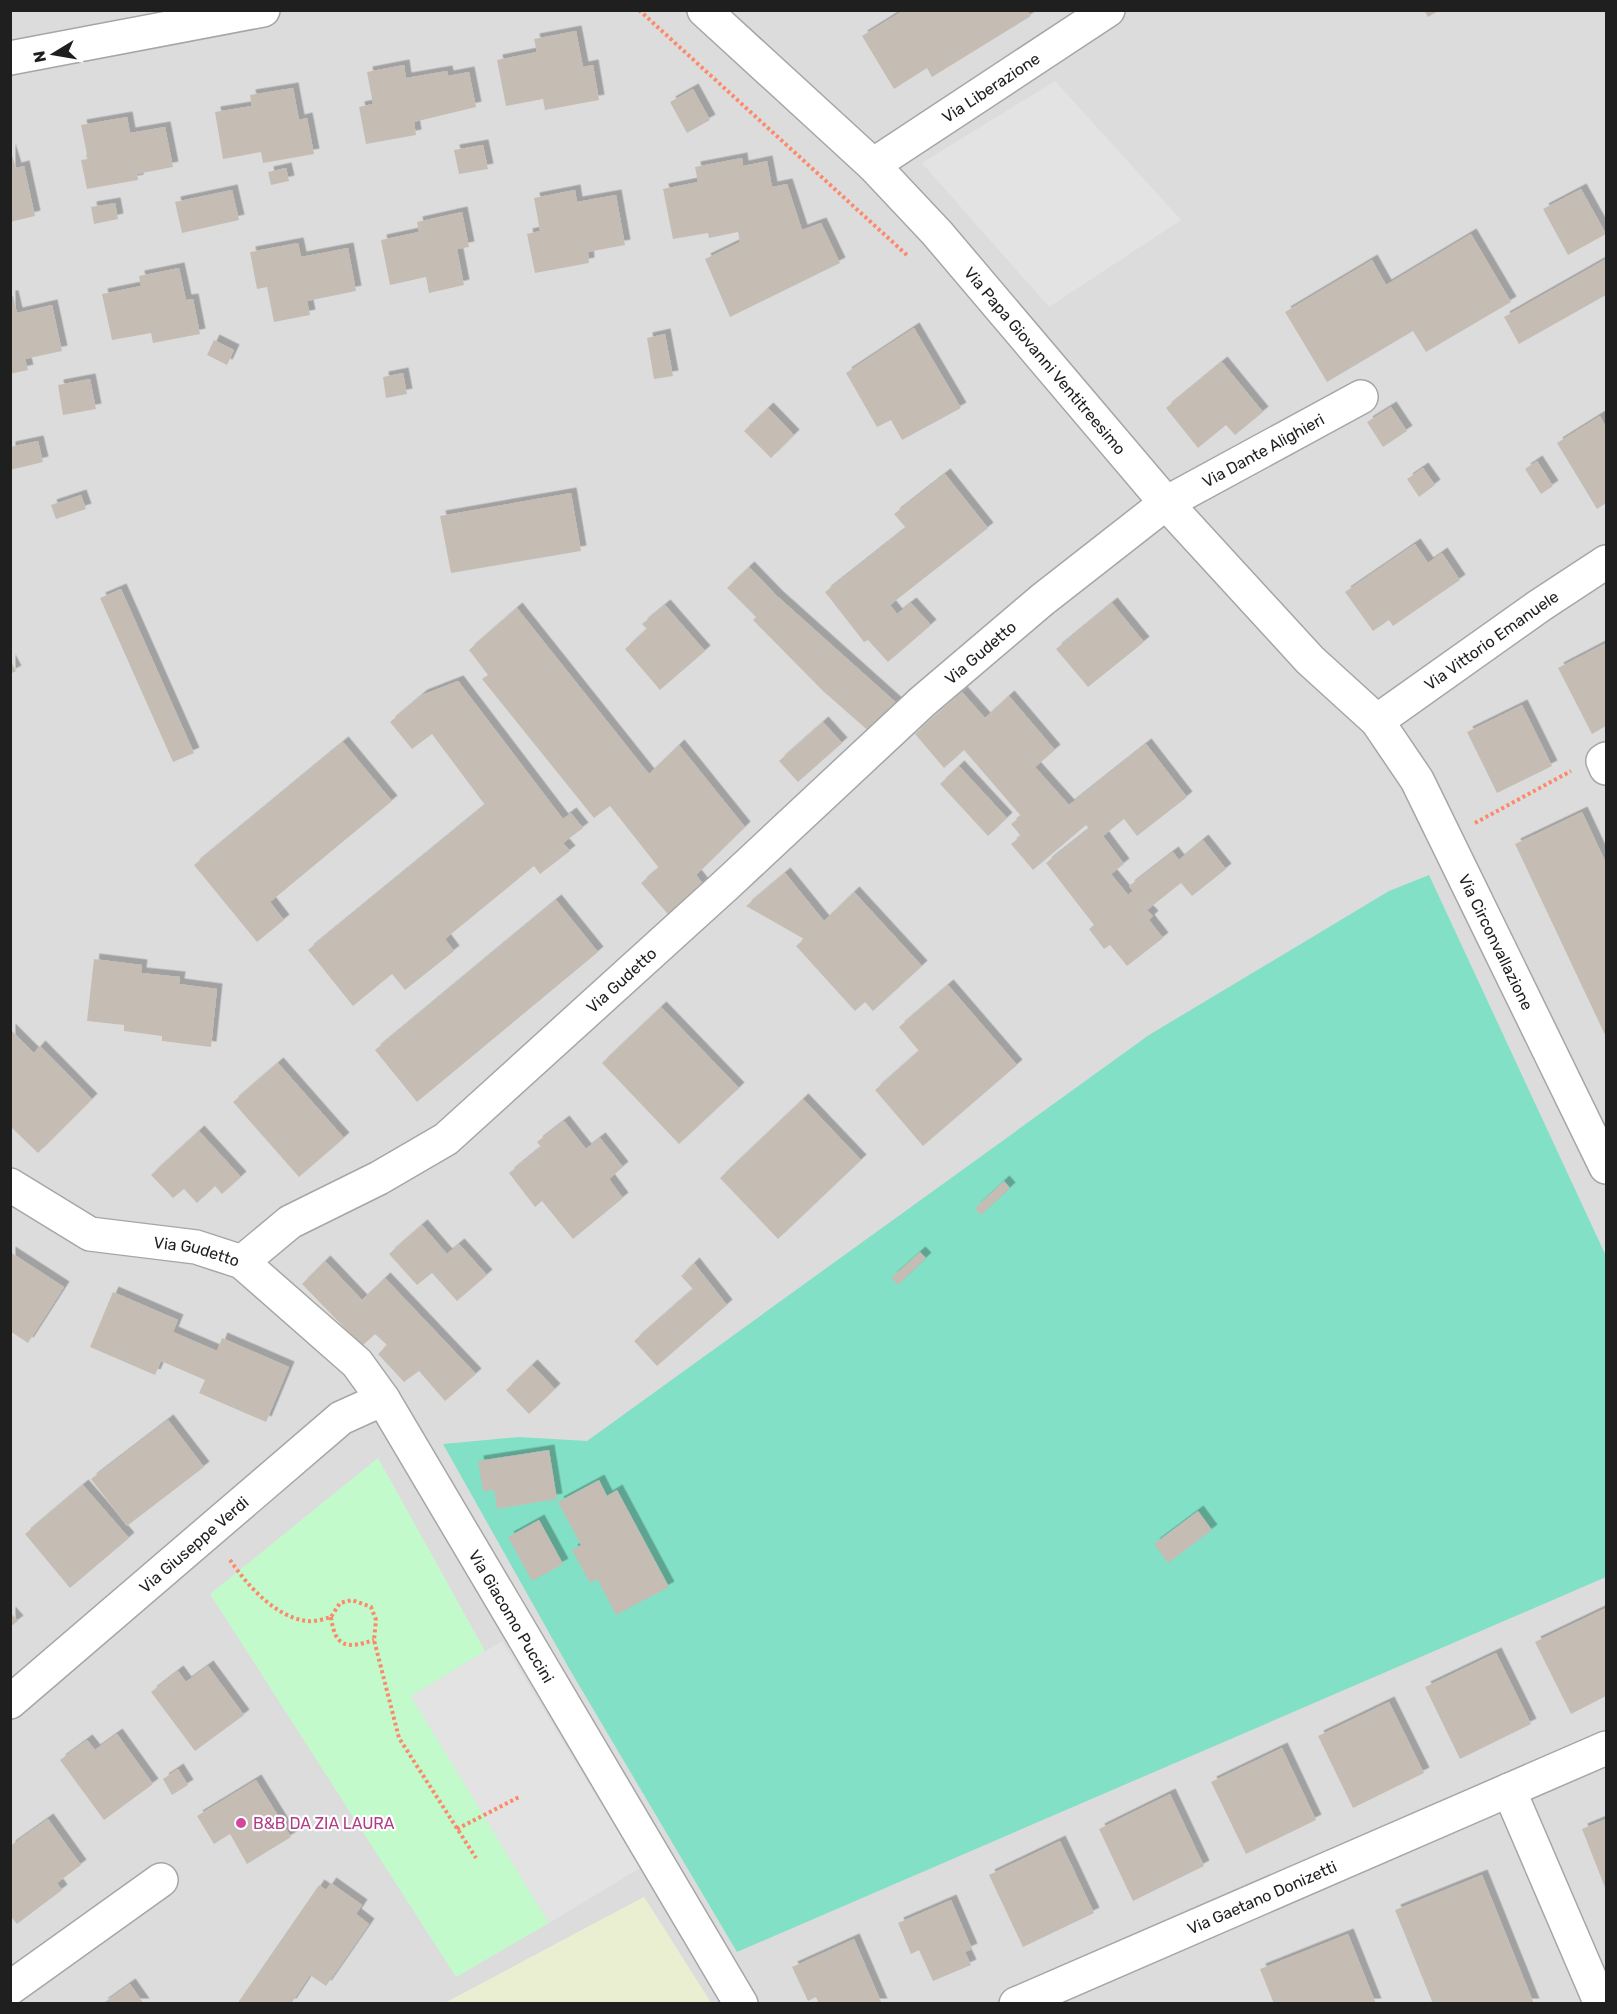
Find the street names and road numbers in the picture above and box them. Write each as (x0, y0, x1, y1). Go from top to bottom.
street label: Via Liberazione (939, 49, 1043, 127)
street label: Via Papa Giovanni Ventitreesimo (960, 263, 1130, 459)
street label: Via Dante Alighieri (1199, 410, 1328, 491)
street label: Via Vittorio Emanuele (1421, 587, 1562, 694)
street label: Via Gudetto (941, 617, 1020, 688)
street label: Via Circonvallazione (1454, 871, 1537, 1013)
street label: Via Gudetto (583, 944, 661, 1017)
street label: Via Gudetto (153, 1233, 242, 1271)
street label: Via Giuseppe Verdi (135, 1493, 253, 1597)
street label: Via Giacomo Puccini (465, 1547, 558, 1686)
street label: Via Gaetano Donizetti (1184, 1857, 1340, 1939)

